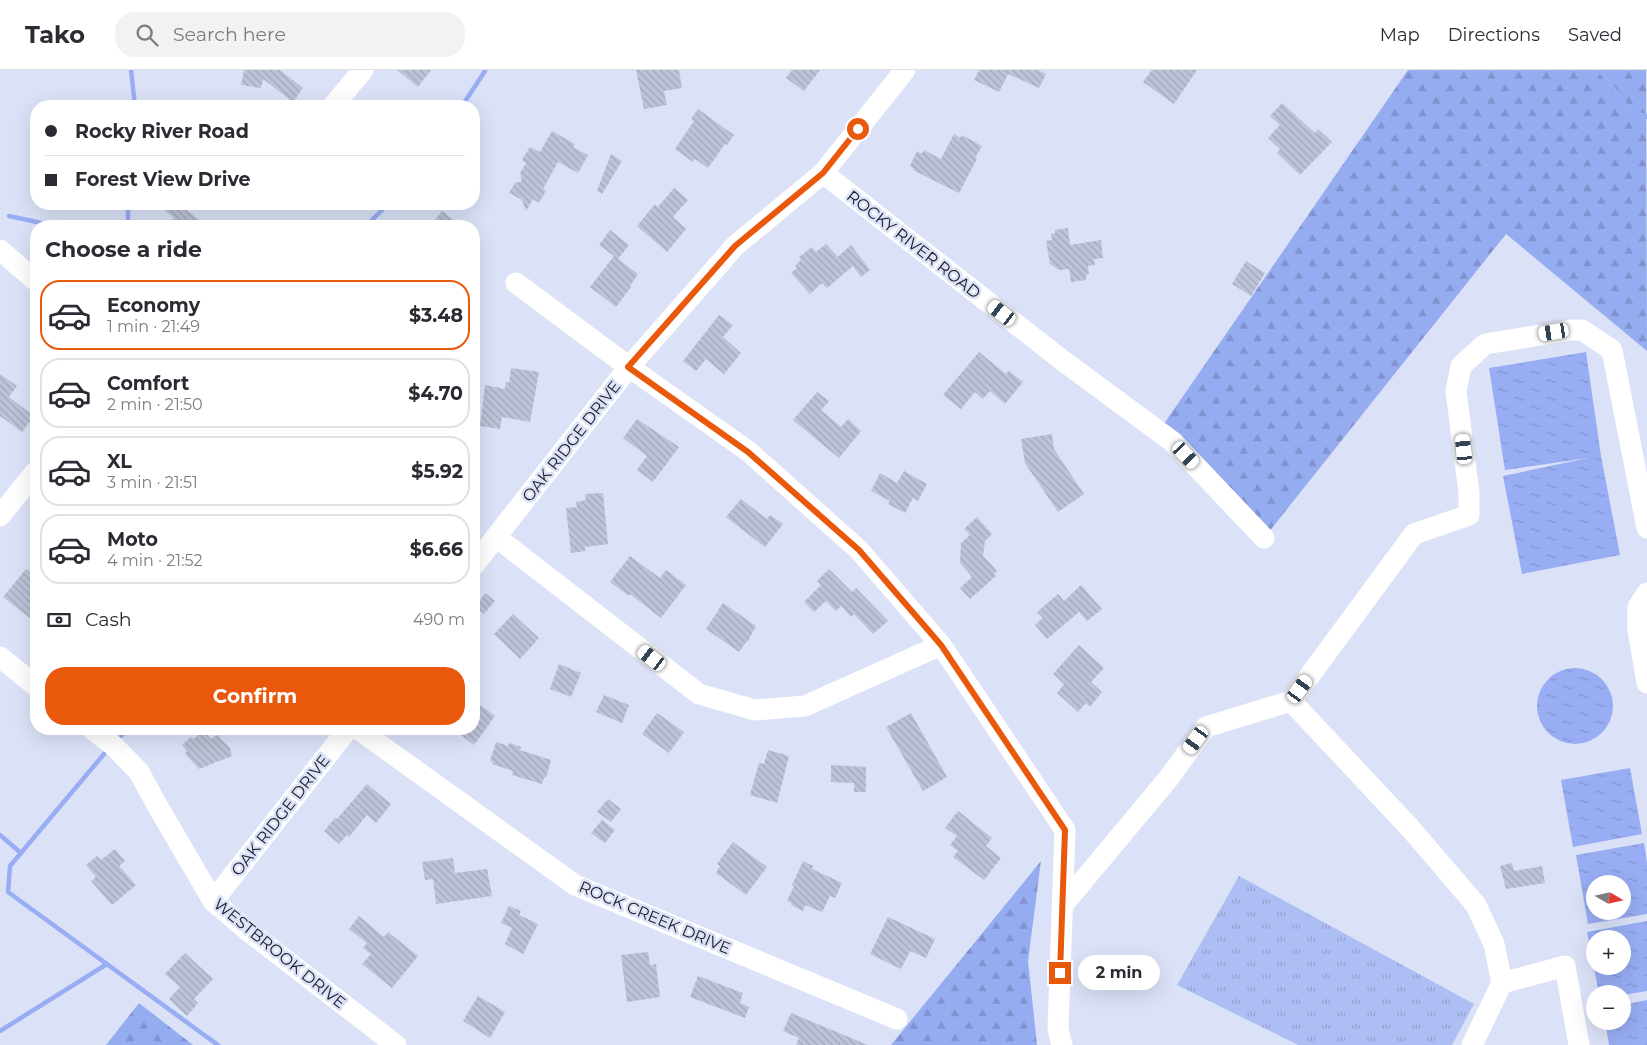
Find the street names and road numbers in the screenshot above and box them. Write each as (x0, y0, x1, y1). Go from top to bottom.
street label: ROCKY RIVER ROAD (843, 186, 984, 302)
street label: OAK RIDGE DRIVE (518, 377, 625, 506)
street label: OAK RIDGE DRIVE (227, 751, 334, 880)
street label: ROCK CREEK DRIVE (576, 877, 733, 958)
street label: WESTBROOK DRIVE (210, 894, 349, 1012)

